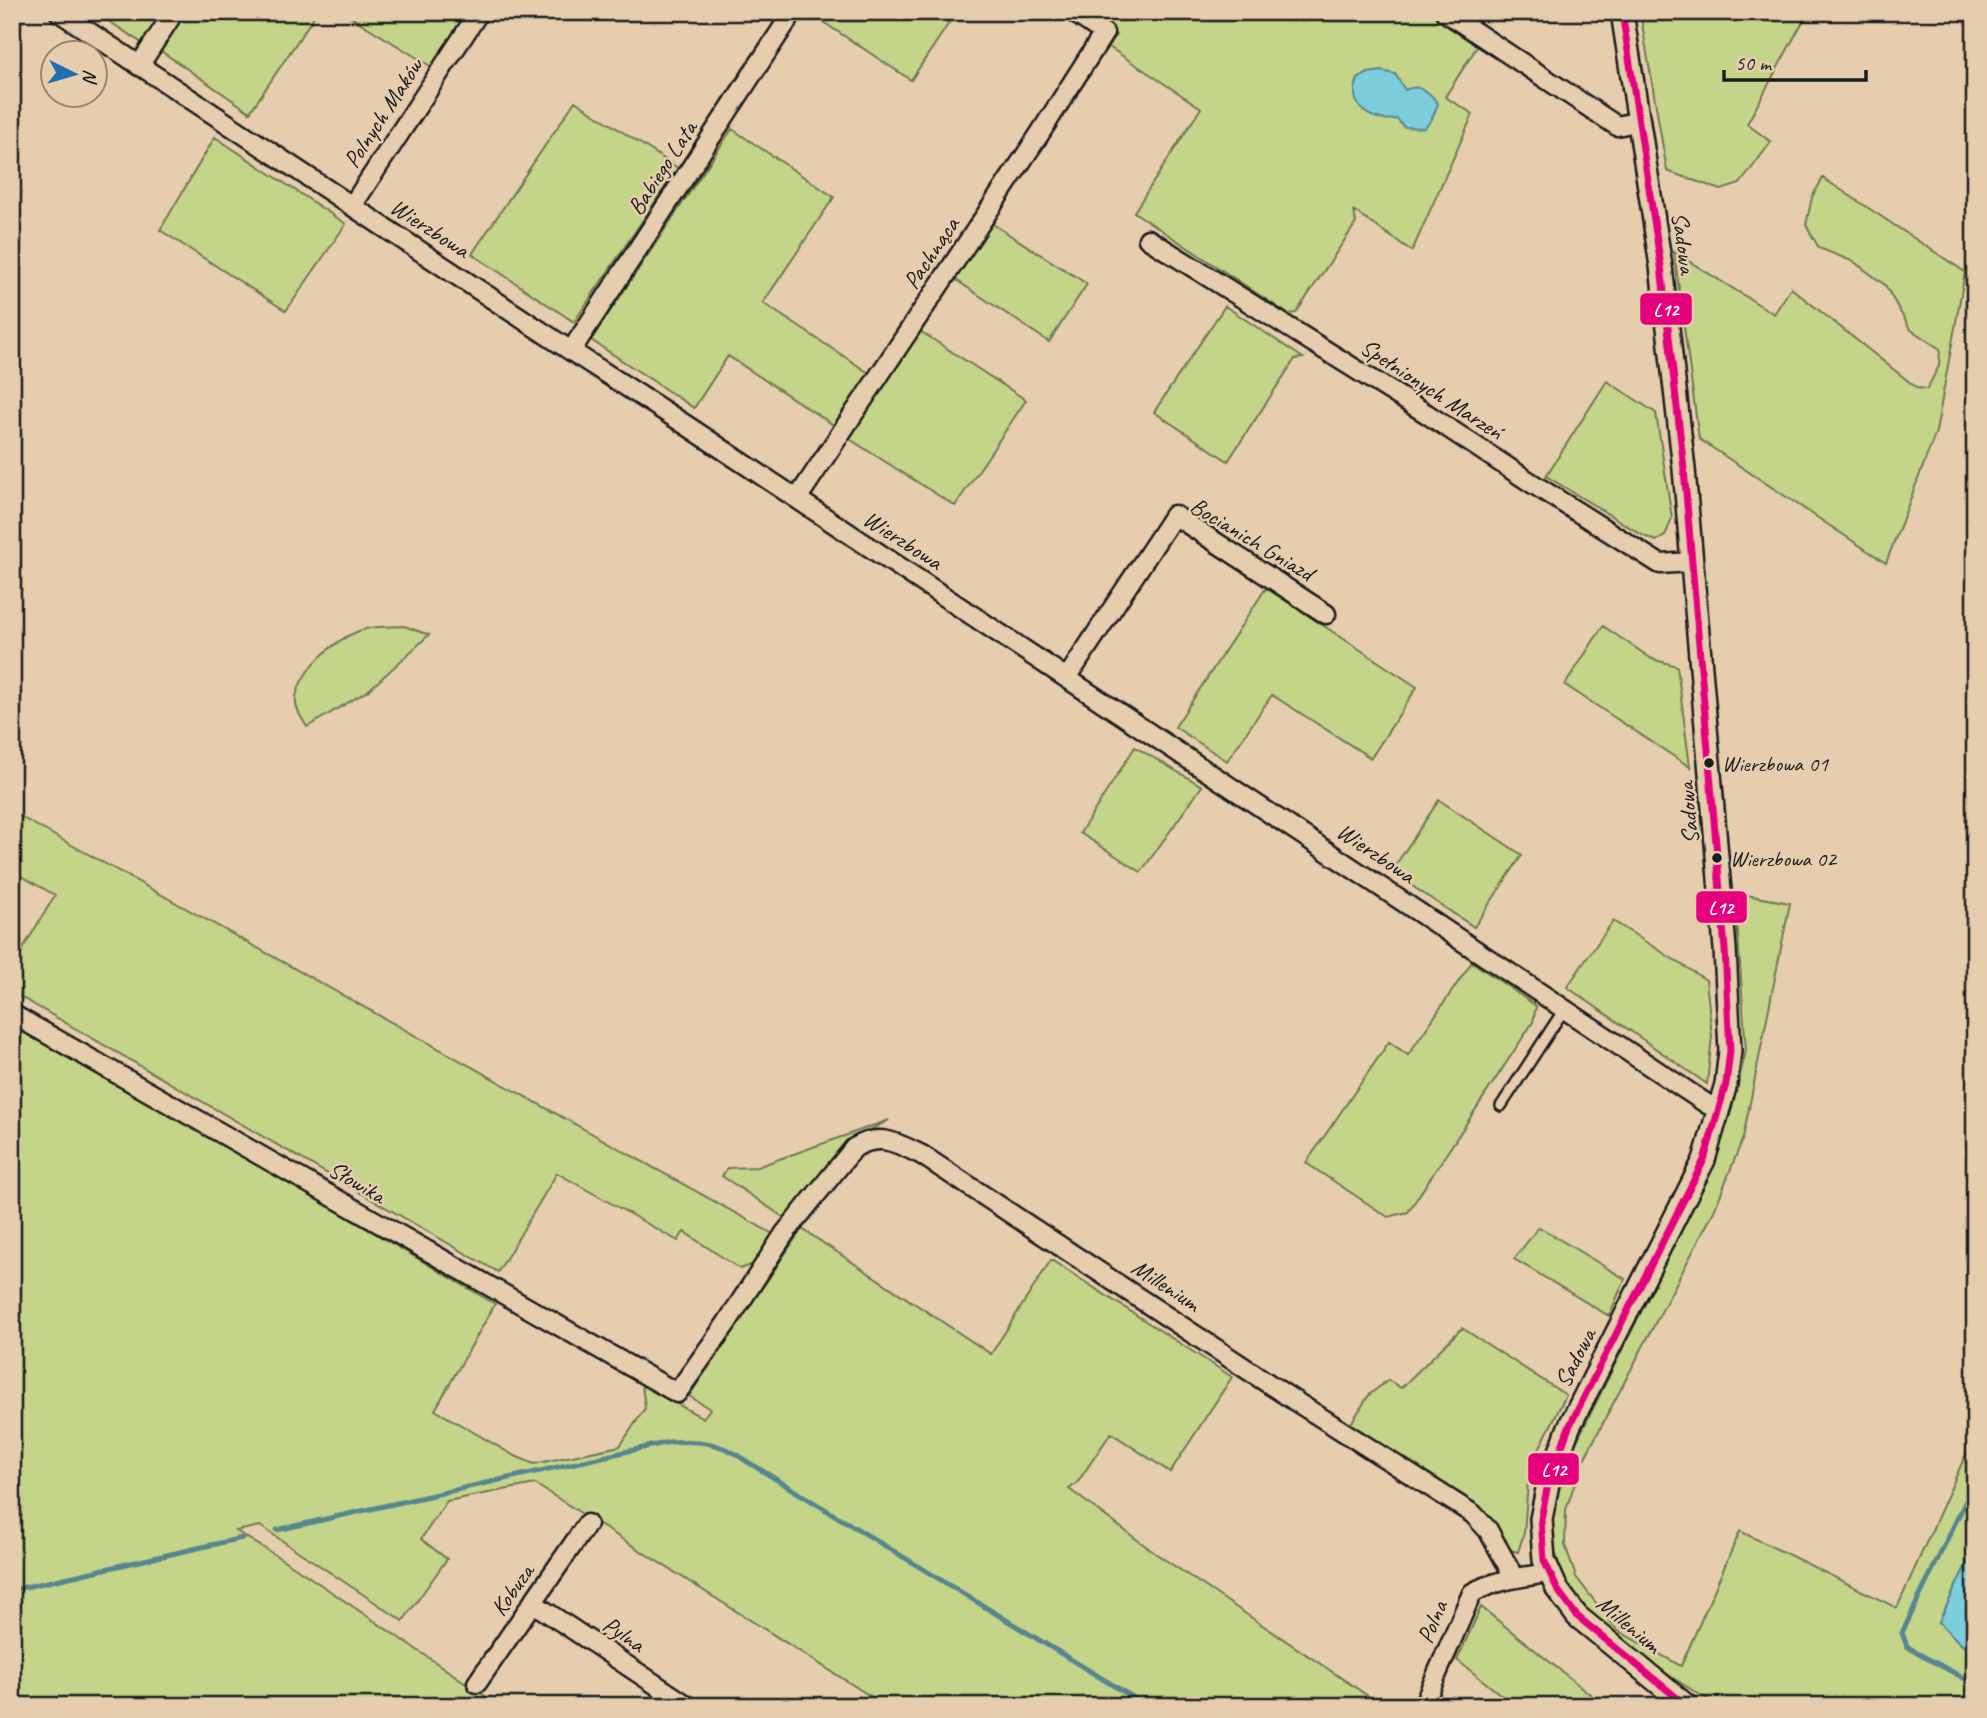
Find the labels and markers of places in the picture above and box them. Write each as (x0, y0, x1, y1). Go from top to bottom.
place label: Wierzbowa 01 (1722, 750, 1829, 778)
marker: Wierzbowa 01 (1702, 756, 1716, 770)
place label: Wierzbowa 02 (1730, 845, 1838, 873)
marker: Wierzbowa 02 (1710, 851, 1724, 865)

